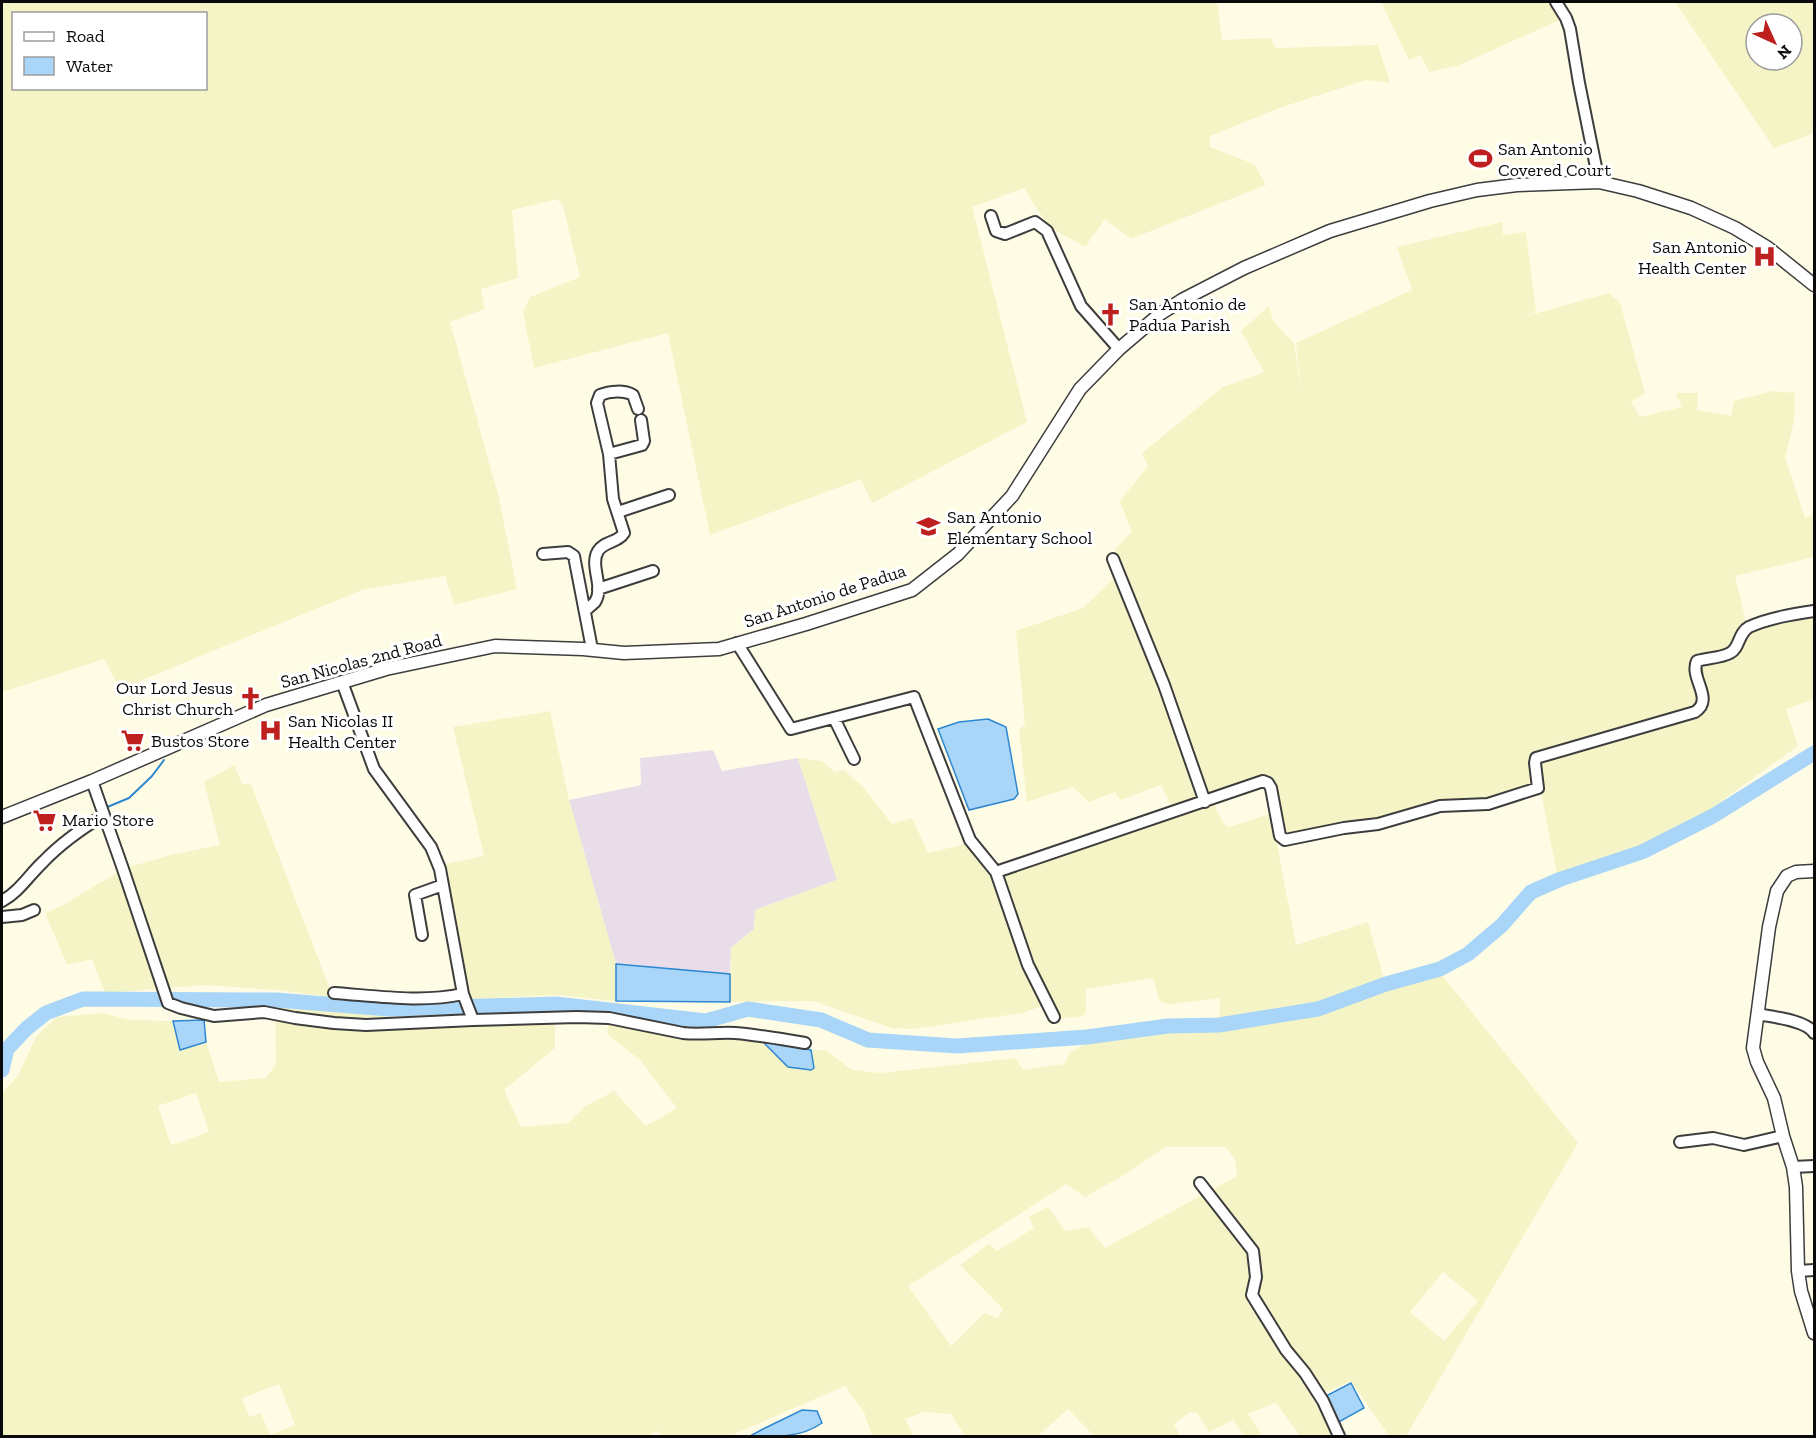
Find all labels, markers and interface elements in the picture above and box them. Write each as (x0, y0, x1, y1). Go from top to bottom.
legend (12, 12, 207, 90)
north arrow (1744, 12, 1804, 72)
text: Road (66, 25, 105, 47)
text: N (1773, 41, 1795, 63)
text: Water (66, 55, 113, 77)
place label: San Antonio Covered Court (1498, 138, 1611, 181)
sports icon: San Antonio Covered Court (1467, 146, 1493, 172)
place label: San Antonio Health Center (1638, 236, 1747, 279)
hospital icon: San Antonio Health Center (1752, 244, 1778, 270)
place label: San Antonio de Padua Parish (1129, 293, 1246, 336)
church icon: San Antonio de Padua Parish (1098, 301, 1124, 327)
place label: San Antonio Elementary School (947, 506, 1092, 549)
school or university icon: San Antonio Elementary School (916, 514, 942, 540)
street label: San Antonio de Padua (741, 559, 909, 633)
street label: San Nicolas 2nd Road (278, 629, 444, 693)
place label: Our Lord Jesus Christ Church (116, 677, 233, 720)
church icon: Our Lord Jesus Christ Church (238, 685, 264, 711)
place label: San Nicolas II Health Center (288, 710, 397, 753)
hospital icon: San Nicolas II Health Center (257, 718, 283, 744)
supermarket icon: Bustos Store (120, 728, 146, 754)
place label: Bustos Store (151, 730, 249, 752)
supermarket icon: Mario Store (31, 807, 57, 833)
place label: Mario Store (62, 809, 154, 831)

